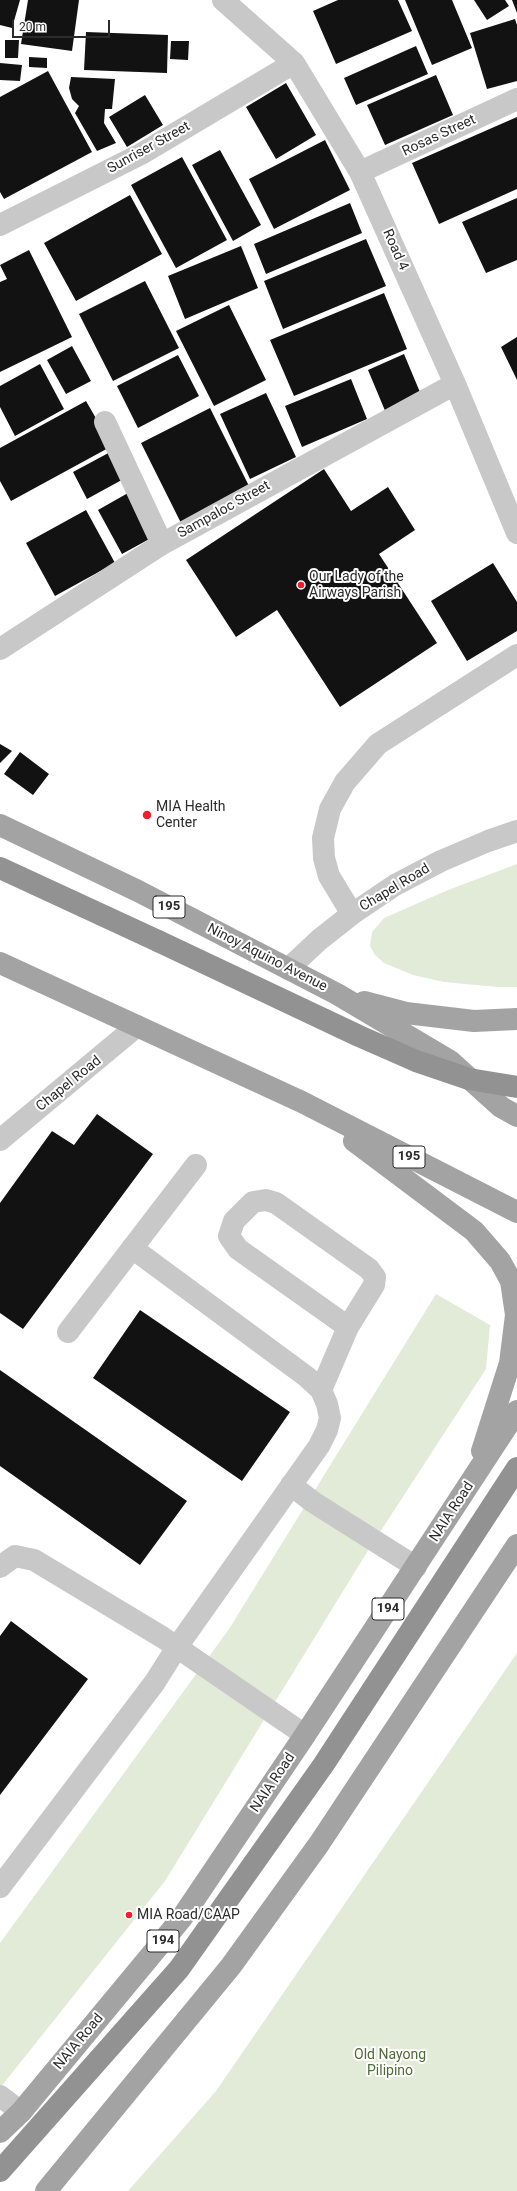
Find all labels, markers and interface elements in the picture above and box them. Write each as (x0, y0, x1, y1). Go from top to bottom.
scale bar (14, 12, 112, 38)
text: 20 m (19, 20, 46, 34)
street label: Rosas Street (400, 112, 478, 160)
street label: Sunriser Street (105, 118, 193, 178)
street label: Road 4 (378, 227, 412, 273)
street label: Sampaloc Street (175, 478, 273, 542)
place label: Our Lady of the Airways Parish (309, 569, 404, 602)
marker: Our Lady of the Airways Parish (296, 580, 306, 590)
place label: MIA Health Center (156, 799, 225, 832)
marker: MIA Health Center (141, 809, 153, 821)
street label: Chapel Road (357, 861, 433, 915)
road number: 195 (153, 896, 185, 918)
street label: Ninoy Aquino Avenue (204, 920, 330, 996)
street label: Chapel Road (33, 1053, 105, 1115)
road number: 195 (393, 1146, 425, 1168)
street label: NAIA Road (426, 1479, 478, 1545)
road number: 194 (372, 1598, 404, 1620)
street label: NAIA Road (247, 1750, 299, 1816)
place label: MIA Road/CAAP (137, 1907, 240, 1923)
marker: MIA Road/CAAP (124, 1910, 134, 1920)
road number: 194 (147, 1930, 179, 1952)
street label: NAIA Road (51, 2011, 107, 2073)
park label: Old Nayong Pilipino (354, 2047, 426, 2080)

